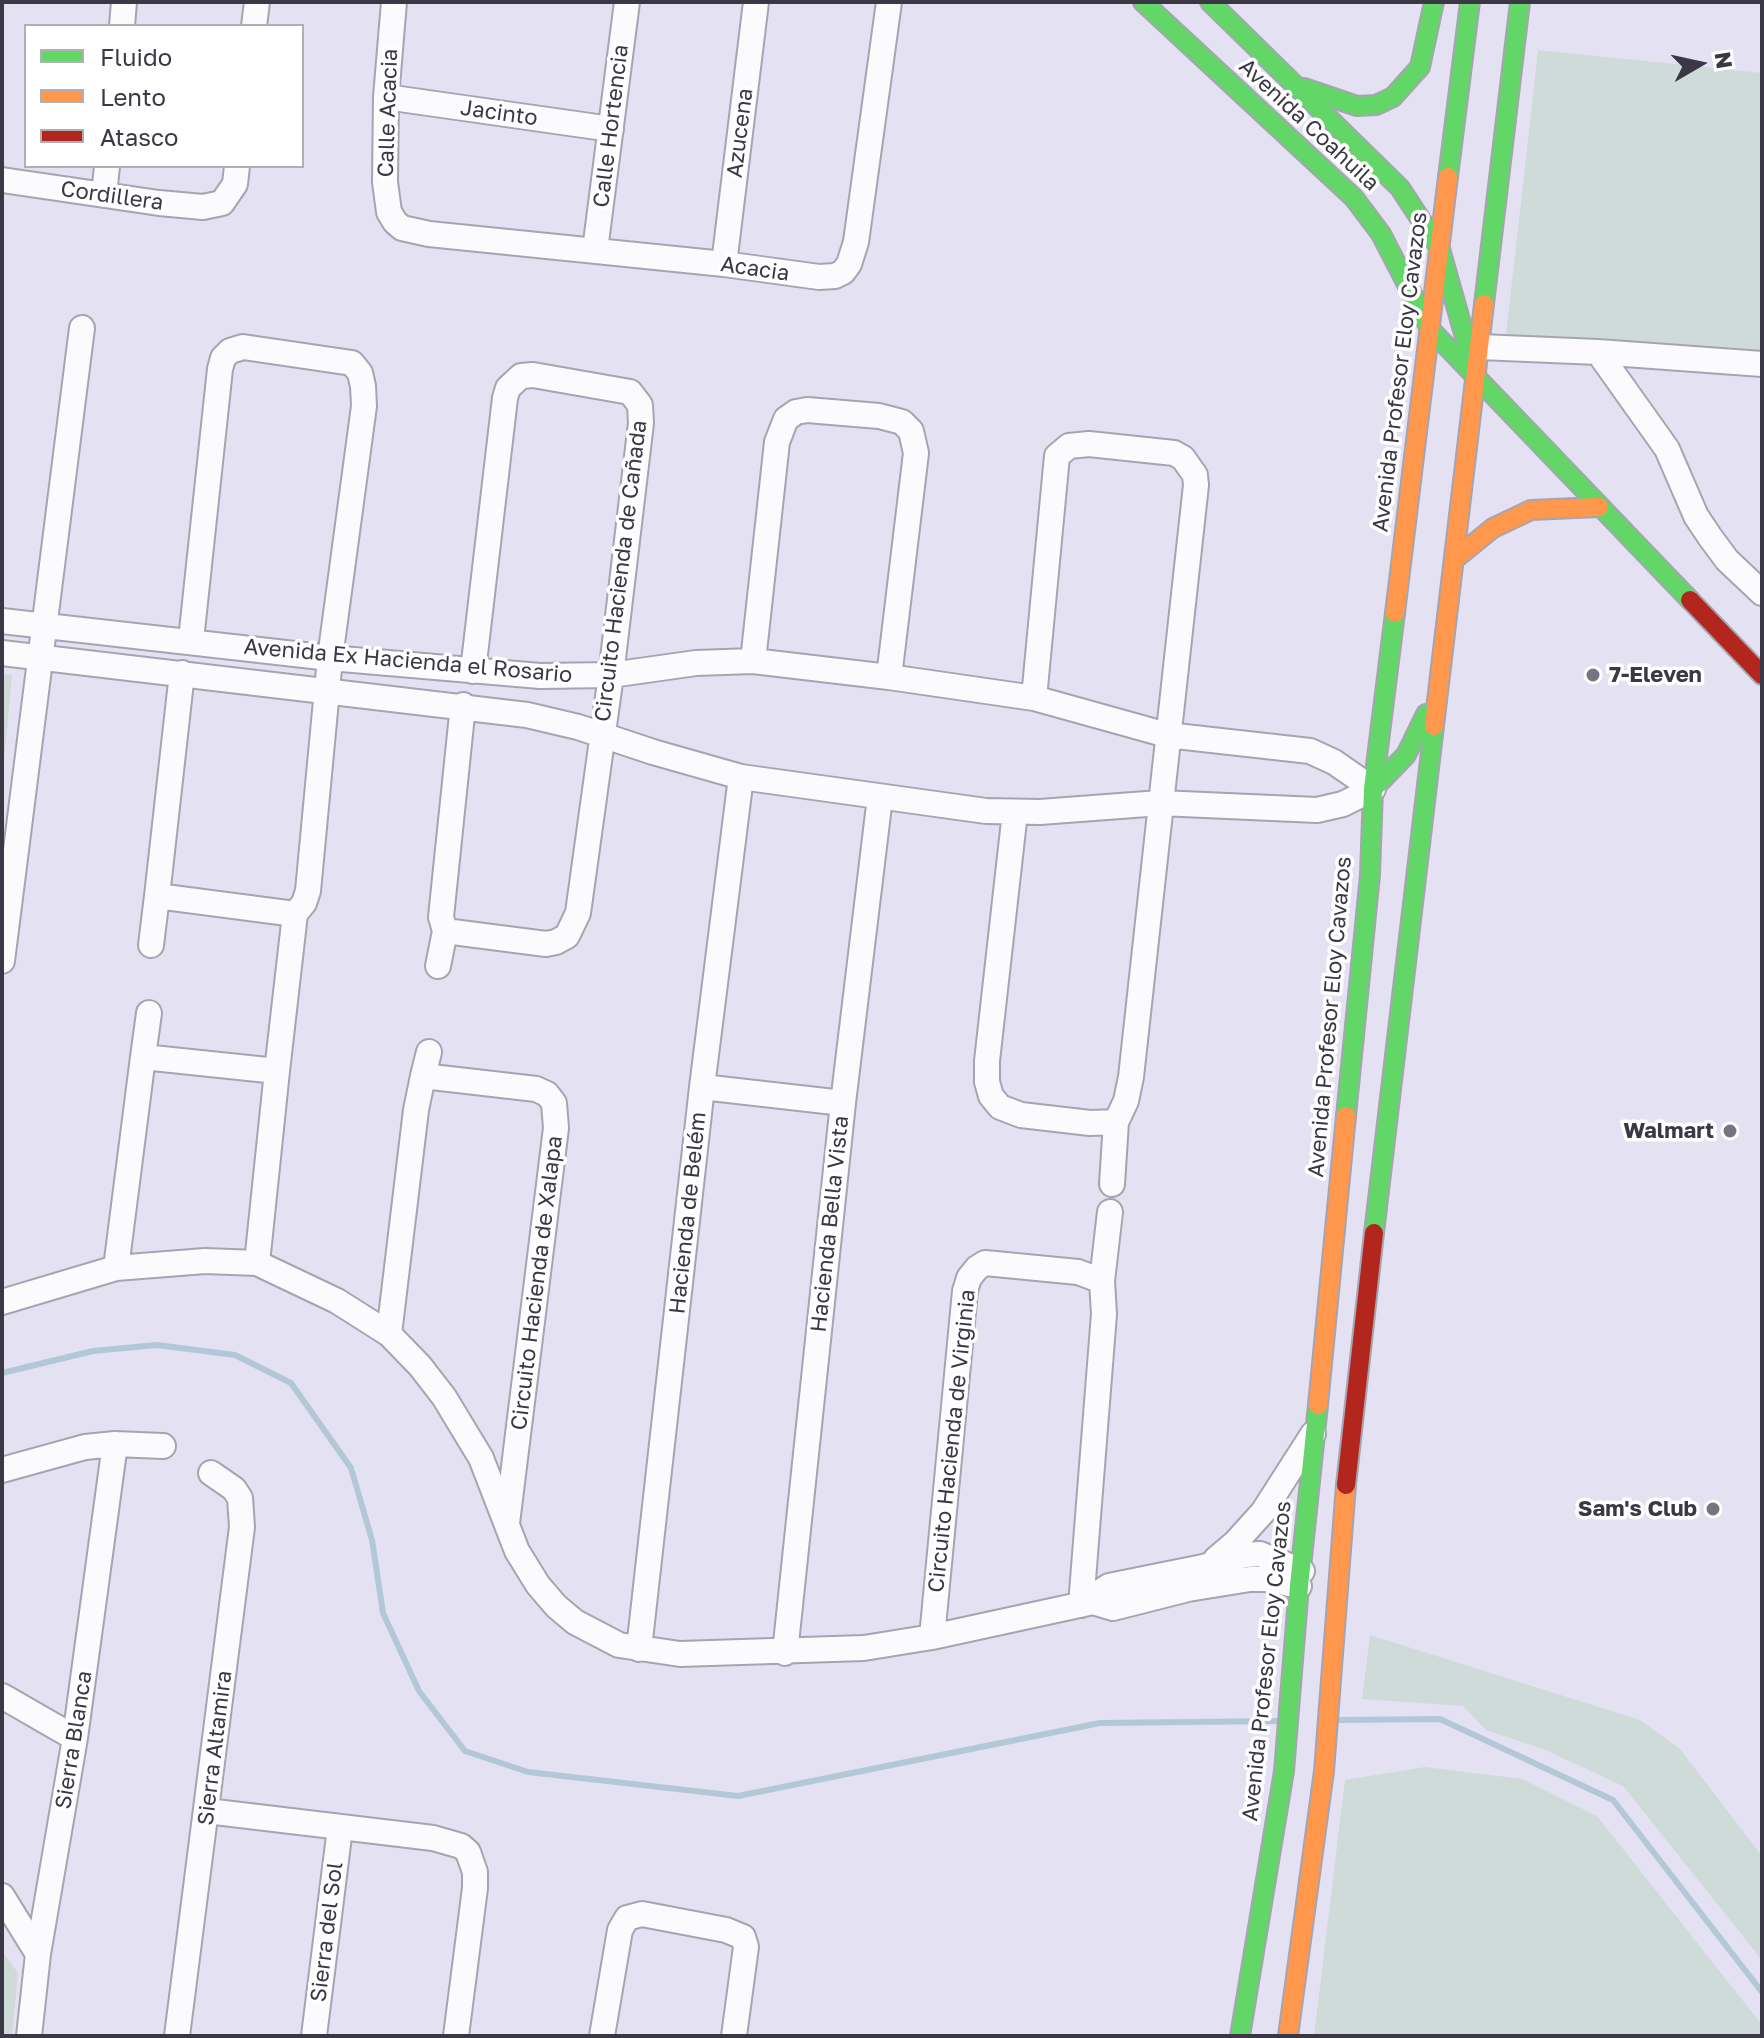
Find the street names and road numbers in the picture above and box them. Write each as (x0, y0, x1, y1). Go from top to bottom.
street label: Calle Hortencia (588, 43, 634, 209)
street label: Calle Acacia (373, 48, 403, 178)
street label: Avenida Coahuila (1234, 53, 1384, 197)
street label: Azucena (721, 87, 759, 179)
street label: Jacinto (459, 95, 539, 131)
street label: Cordillera (59, 176, 165, 216)
street label: Avenida Profesor Eloy Cavazos (1367, 211, 1433, 533)
street label: Acacia (719, 251, 791, 287)
street label: Circuito Hacienda de Cañada (589, 419, 653, 723)
street label: Avenida Ex Hacienda el Rosario (243, 633, 573, 689)
street label: Avenida Profesor Eloy Cavazos (1303, 855, 1357, 1179)
street label: Hacienda de Belém (664, 1111, 712, 1315)
street label: Hacienda Bella Vista (805, 1114, 855, 1334)
street label: Circuito Hacienda de Xalapa (506, 1134, 568, 1432)
street label: Circuito Hacienda de Virginia (923, 1288, 981, 1594)
street label: Avenida Profesor Eloy Cavazos (1237, 1499, 1297, 1823)
street label: Sierra Blanca (50, 1669, 98, 1811)
street label: Sierra Altamira (192, 1669, 238, 1827)
street label: Sierra del Sol (305, 1861, 349, 2003)

